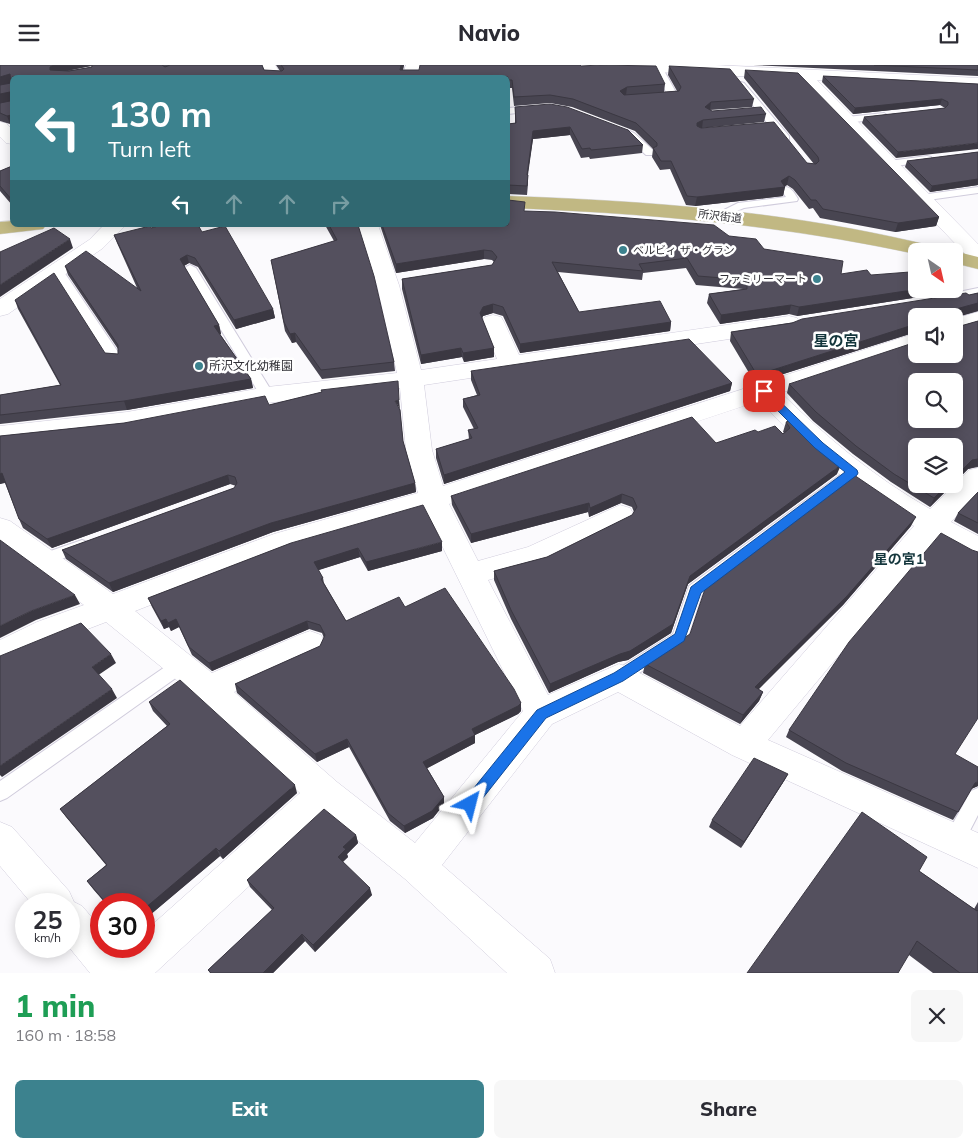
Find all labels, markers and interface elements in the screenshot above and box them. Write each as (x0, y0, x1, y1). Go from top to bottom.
icon: menu (15, 19, 43, 47)
text: Navio (458, 19, 520, 47)
icon: share (935, 19, 963, 47)
text: 130 m (108, 92, 212, 136)
icon: left (25, 95, 90, 160)
text: Turn left (108, 135, 191, 163)
icon: left (167, 190, 195, 218)
icon: ahead (220, 190, 248, 218)
icon: ahead (273, 190, 301, 218)
icon: right (326, 190, 354, 218)
street label: 所沢街道 (697, 206, 743, 226)
place label: ベルビィ ザ・グラン (633, 243, 735, 257)
north arrow (908, 243, 962, 297)
map controls (908, 243, 963, 493)
marker: ベルビィ ザ・グラン (617, 244, 629, 256)
place label: ファミリーマート (719, 272, 807, 286)
marker: ファミリーマート (811, 273, 823, 285)
button: sound (908, 308, 963, 363)
district label: 星の宮 (813, 331, 859, 350)
place label: 所沢文化幼稚園 (209, 358, 293, 373)
marker: 所沢文化幼稚園 (193, 360, 205, 372)
pin (743, 370, 785, 412)
button: search (908, 373, 963, 428)
icon: arrive (750, 377, 778, 405)
button: layers (908, 438, 963, 493)
district label: 星の宮1 (874, 550, 924, 568)
position arrow (443, 777, 495, 829)
speed limit sign: 30 (90, 893, 155, 958)
text: 25 (32, 904, 63, 935)
text: km/h (34, 930, 61, 945)
text: 1 min (15, 987, 95, 1025)
button: close (911, 990, 963, 1042)
text: 160 m · 18:58 (15, 1025, 116, 1045)
button: Exit (15, 1080, 484, 1138)
button: Share (494, 1080, 963, 1138)

